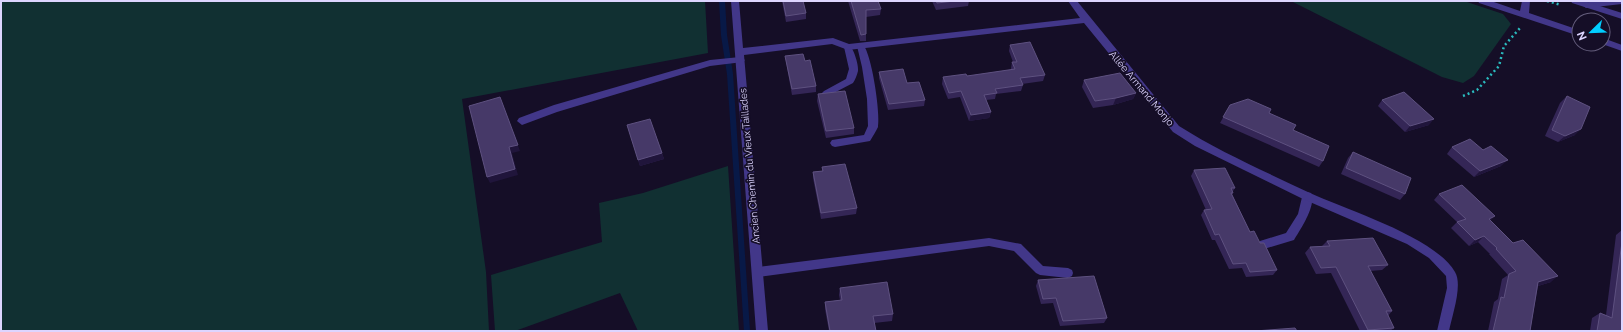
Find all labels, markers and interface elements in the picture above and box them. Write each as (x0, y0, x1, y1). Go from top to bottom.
north arrow (1571, 12, 1611, 52)
text: N (1575, 29, 1590, 42)
street label: Allée Armand Monjo (1107, 49, 1176, 128)
street label: Ancien Chemin du Vieux Taillades (737, 88, 762, 244)

